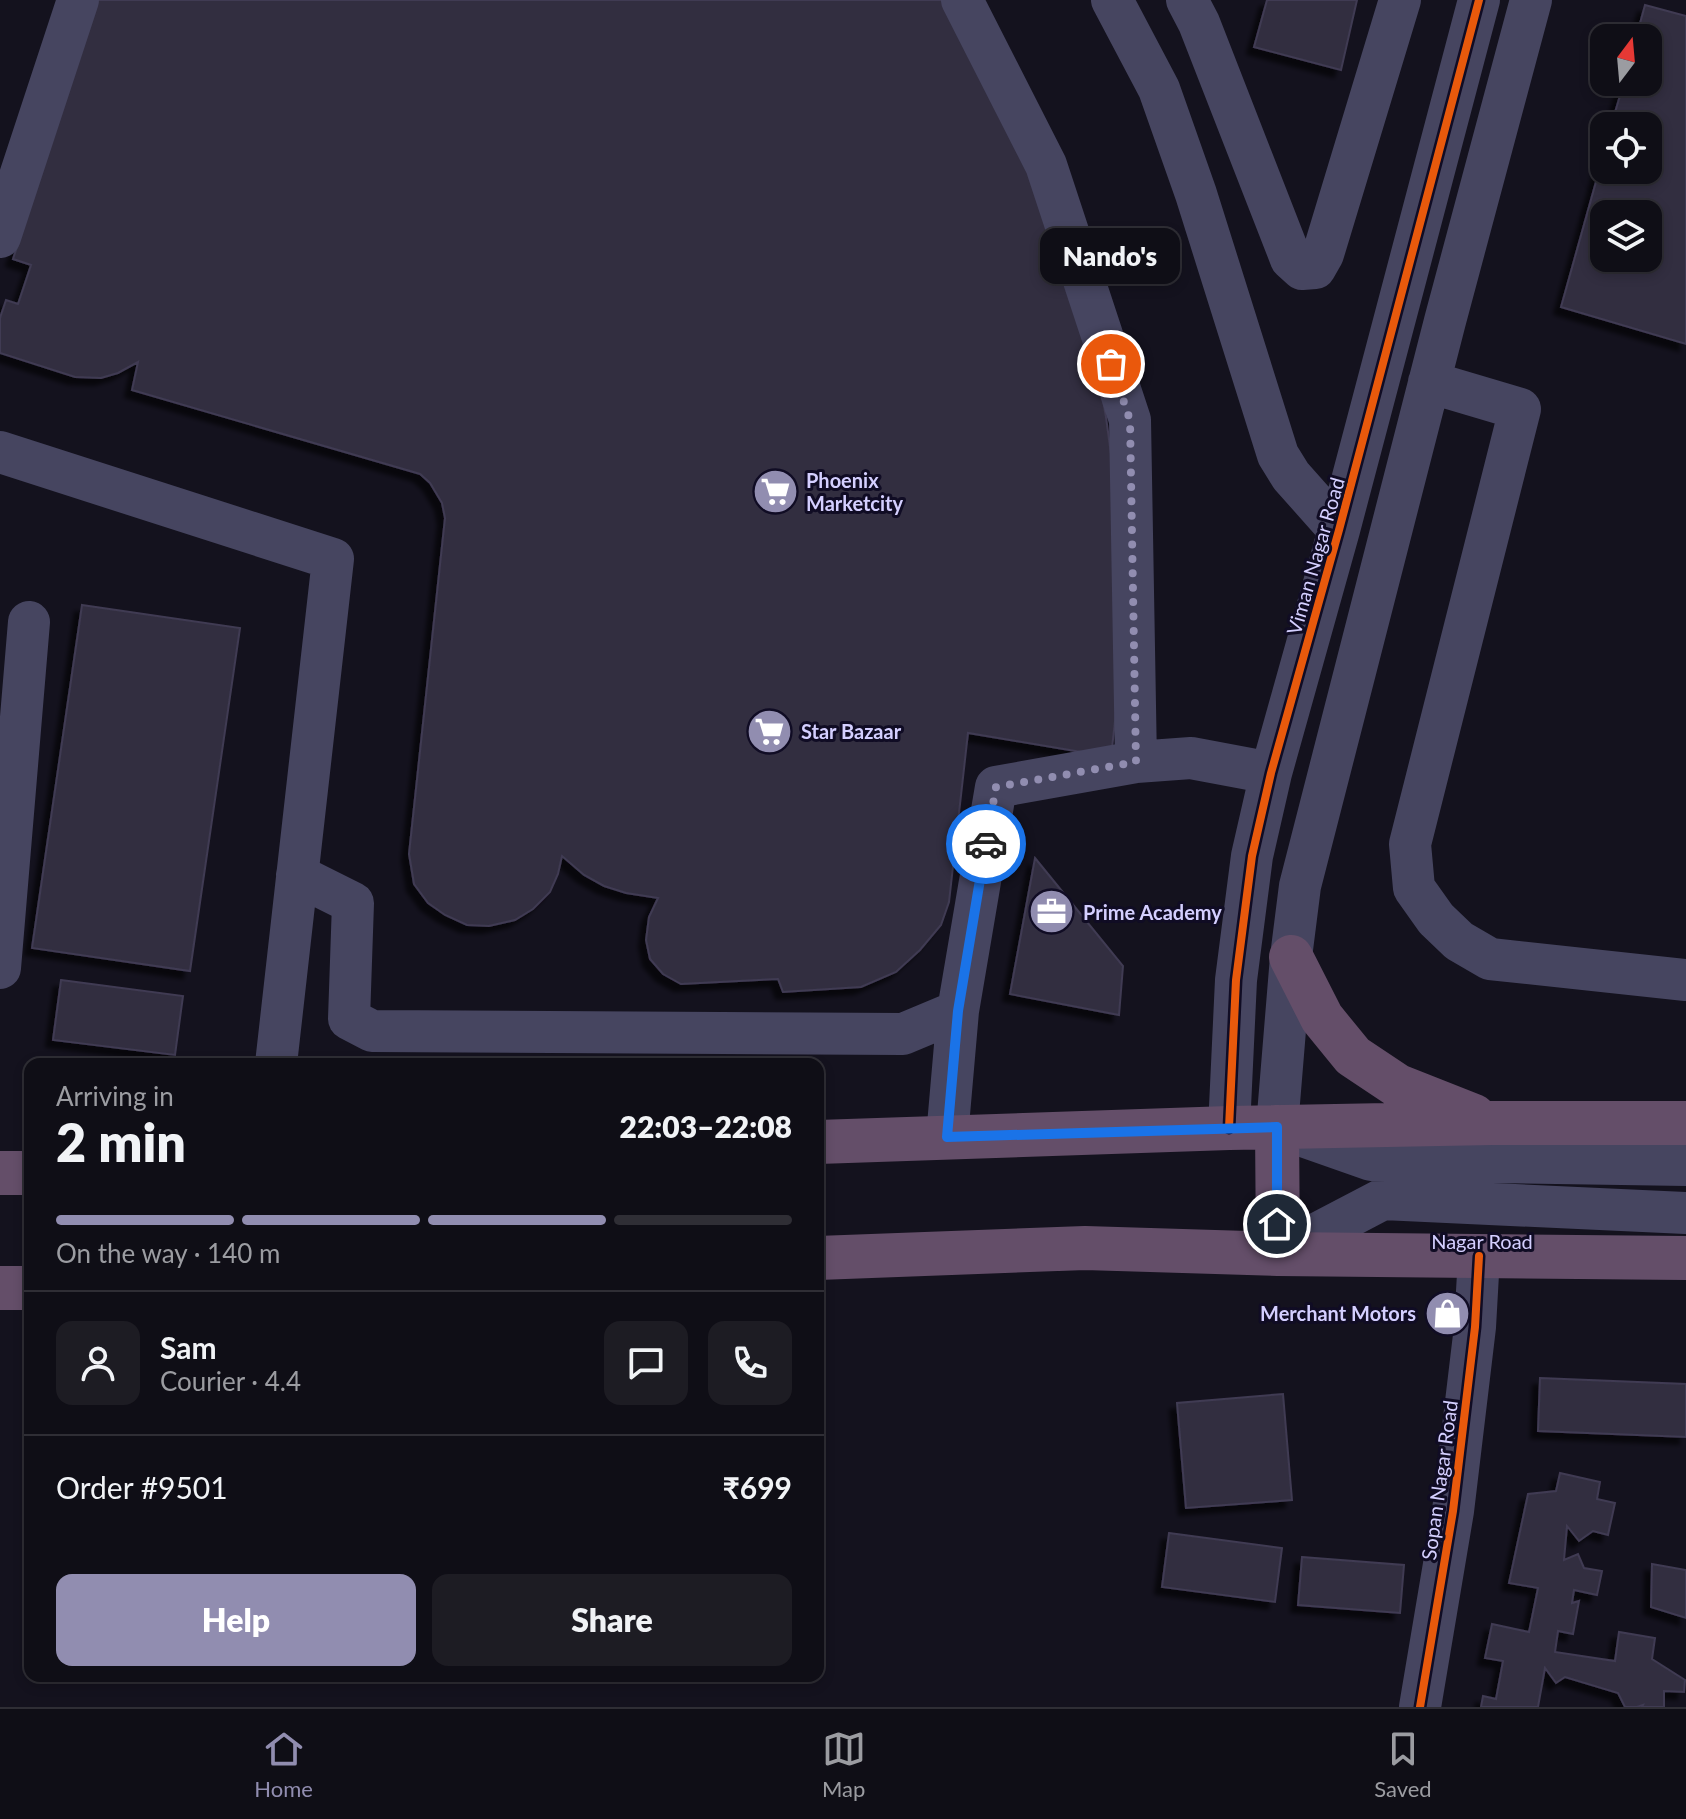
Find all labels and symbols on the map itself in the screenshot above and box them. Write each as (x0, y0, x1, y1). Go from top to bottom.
north arrow (1590, 24, 1662, 96)
callout: Nando's (1041, 228, 1181, 284)
pin (1077, 330, 1145, 398)
supermarket icon: Phoenix Marketcity (751, 467, 799, 515)
place label: Phoenix Marketcity (806, 468, 904, 515)
street label: Viman Nagar Road (1281, 475, 1349, 637)
supermarket icon: Star Bazaar (746, 707, 794, 755)
place label: Star Bazaar (801, 719, 902, 743)
courier (946, 804, 1026, 884)
office icon: Prime Academy (1028, 888, 1076, 936)
place label: Prime Academy (1083, 900, 1222, 924)
pin (1243, 1190, 1311, 1258)
street label: Nagar Road (1431, 1229, 1533, 1253)
shop icon: Merchant Motors (1423, 1289, 1471, 1337)
place label: Merchant Motors (1260, 1301, 1416, 1325)
street label: Sopan Nagar Road (1416, 1399, 1462, 1561)

